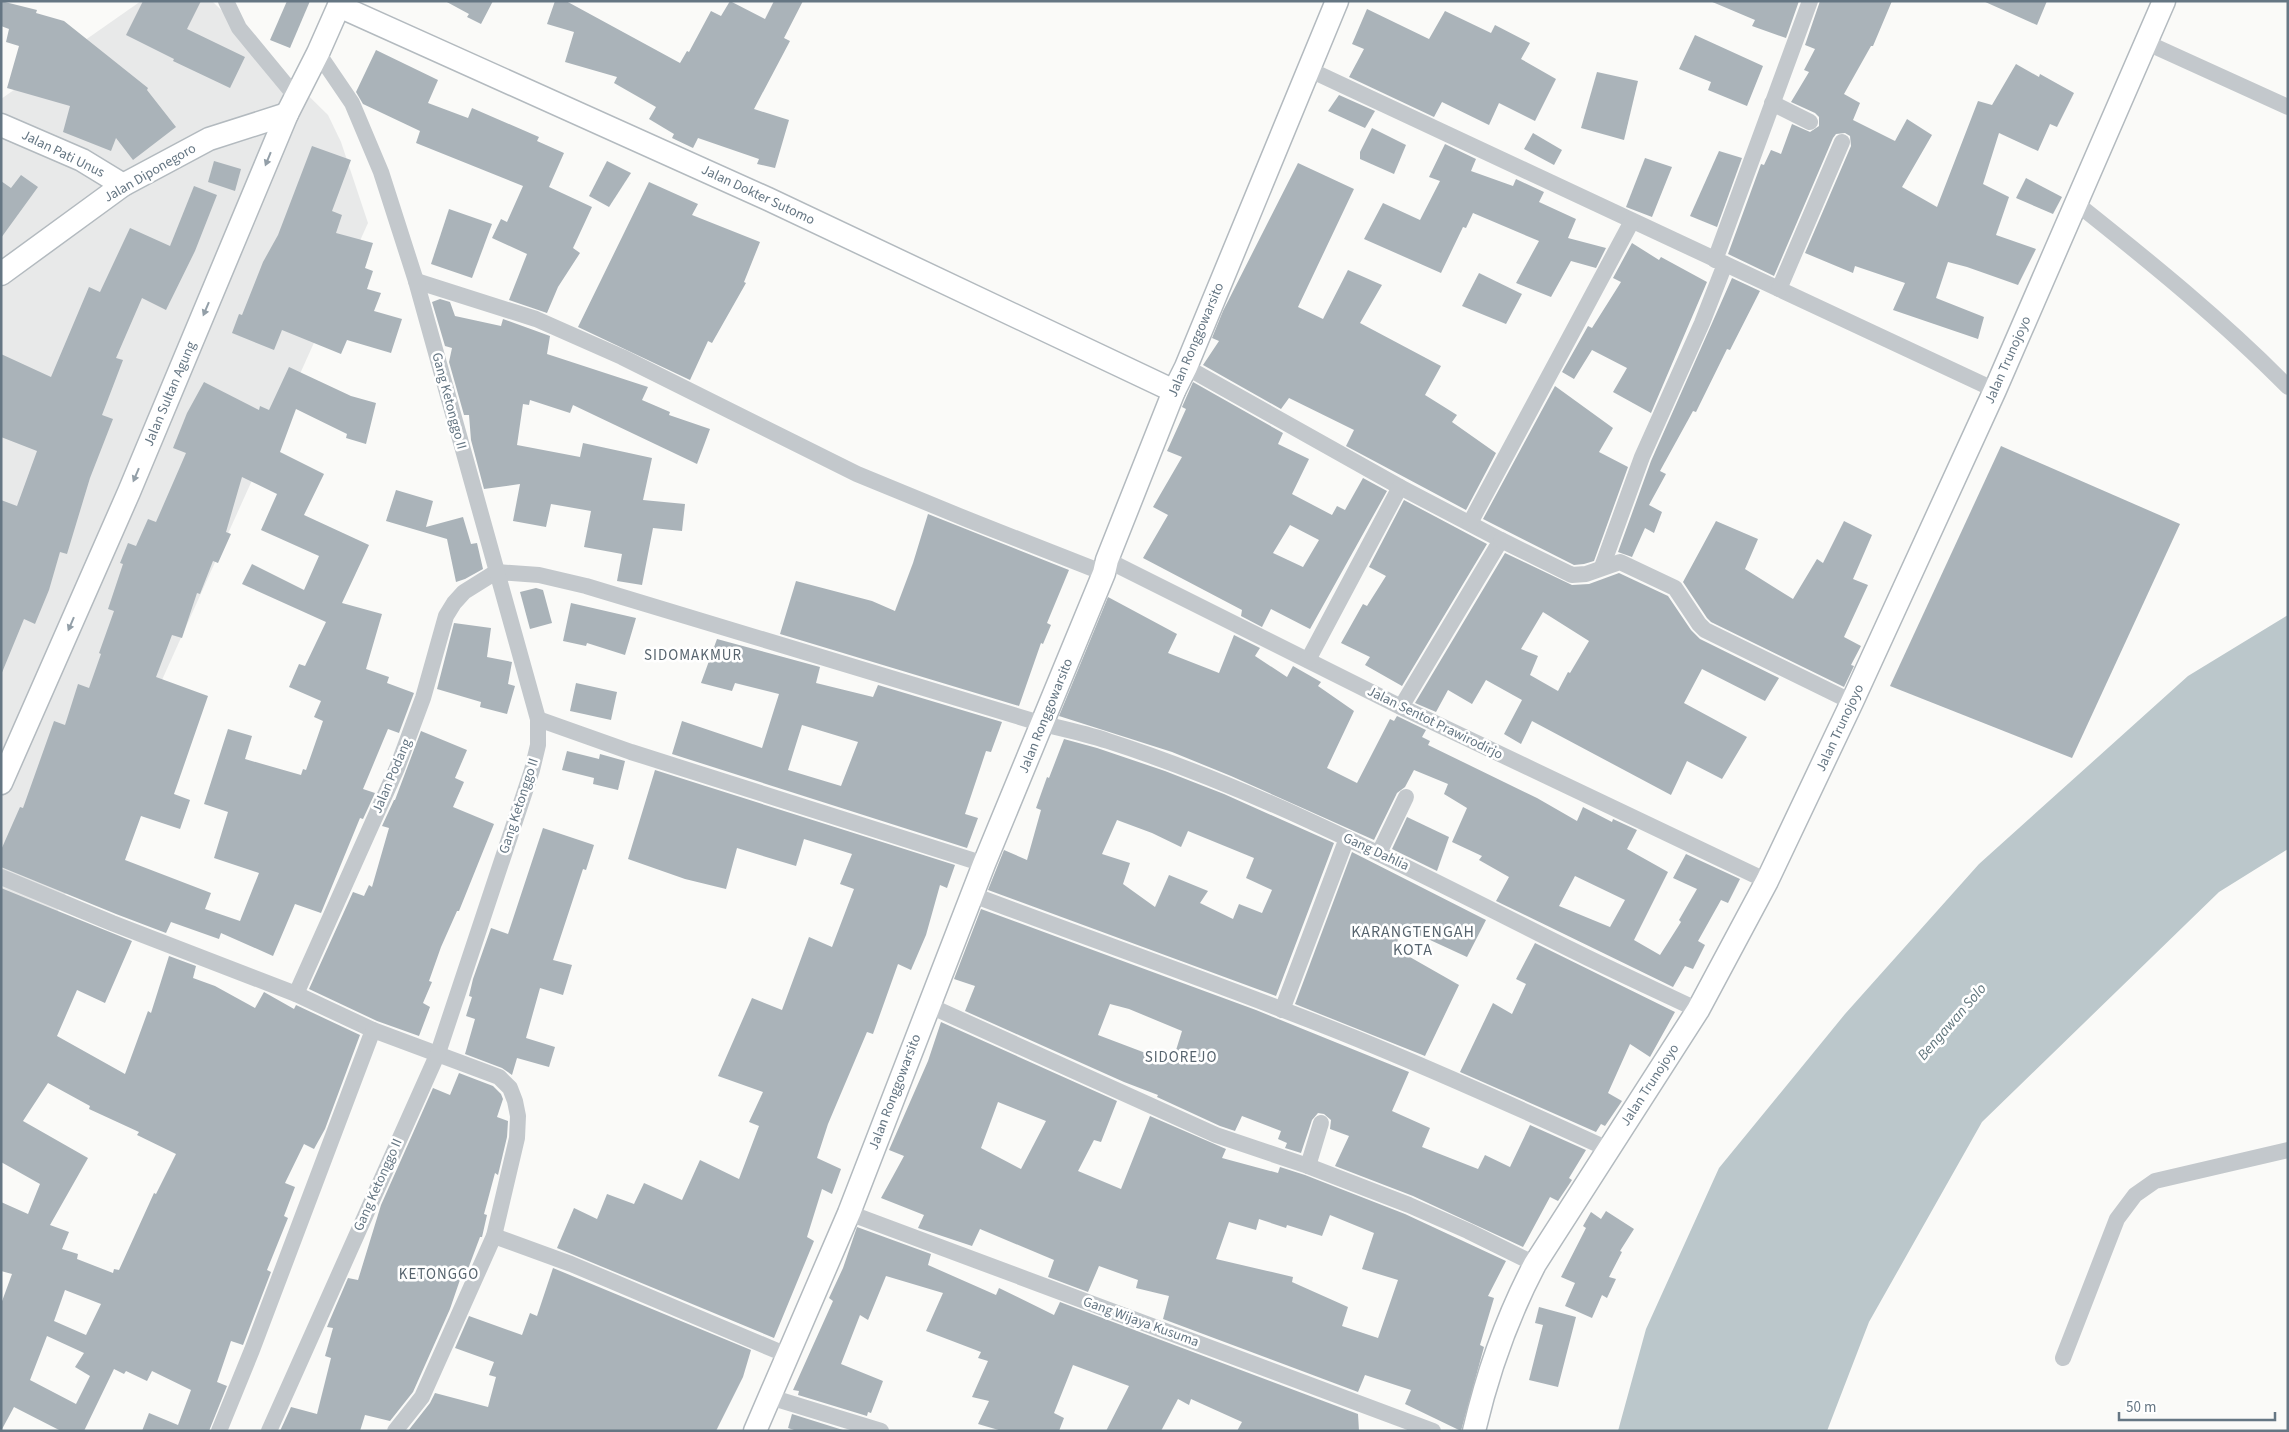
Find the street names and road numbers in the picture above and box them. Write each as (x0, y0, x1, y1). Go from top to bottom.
street label: Jalan Pati Unus (18, 125, 108, 183)
street label: Jalan Diponegoro (100, 138, 200, 208)
street label: Jalan Dokter Sutomo (698, 160, 818, 230)
street label: Jalan Ronggowarsito (1163, 280, 1229, 400)
street label: Jalan Trunojoyo (1980, 313, 2036, 407)
street label: Jalan Sultan Agung (139, 338, 201, 450)
street label: Gang Ketonggo II (426, 350, 472, 452)
street label: Jalan Ronggowarsito (1014, 655, 1078, 777)
street label: Jalan Sentot Prawirodirjo (1364, 681, 1506, 765)
street label: Jalan Trunojoyo (1811, 681, 1869, 775)
street label: Jalan Podang (367, 735, 417, 817)
street label: Gang Ketonggo II (494, 756, 544, 856)
street label: Gang Dahlia (1340, 828, 1412, 876)
street label: Jalan Ronggowarsito (864, 1031, 926, 1153)
street label: Jalan Trunojoyo (1616, 1040, 1684, 1130)
street label: Gang Ketonggo II (349, 1135, 407, 1235)
street label: Gang Wijaya Kusuma (1080, 1292, 1202, 1352)

